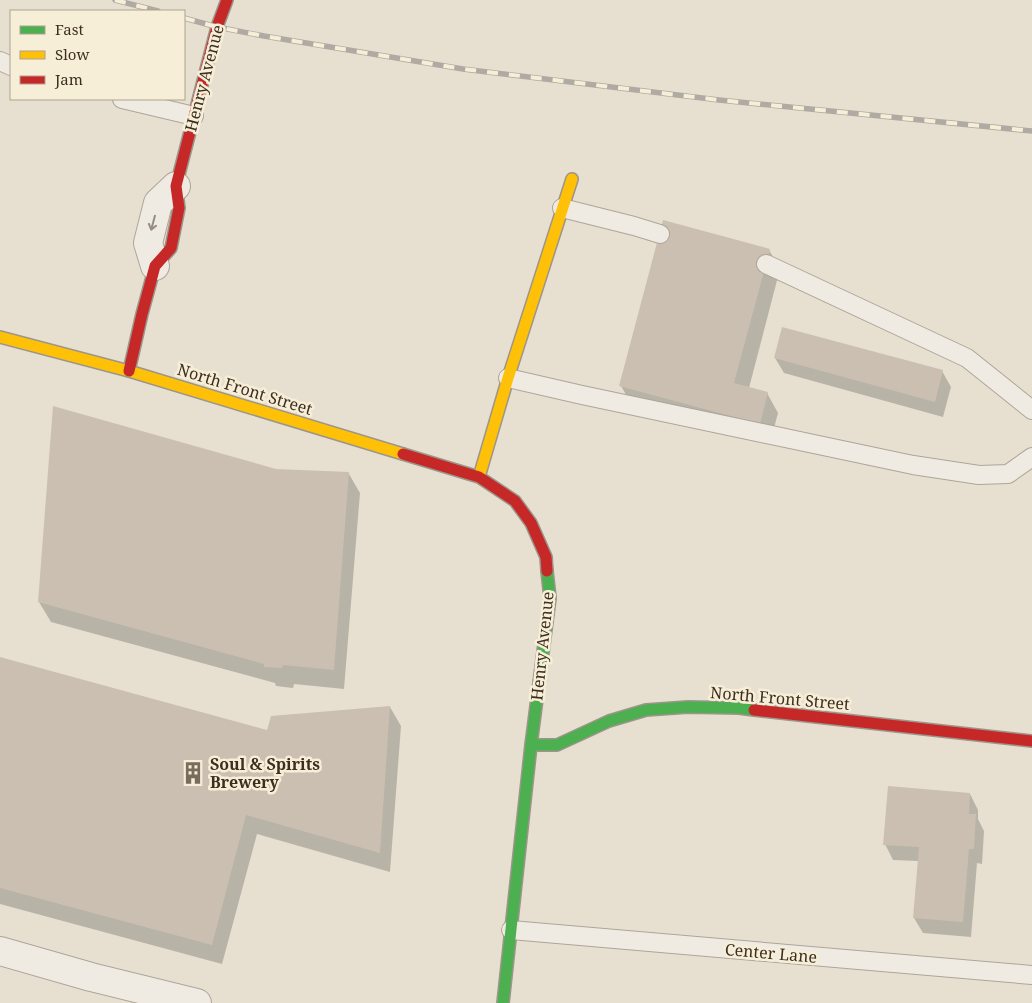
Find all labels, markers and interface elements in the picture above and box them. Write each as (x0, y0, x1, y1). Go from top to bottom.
legend (10, 10, 185, 100)
text: Fast (55, 19, 84, 39)
street label: Henry Avenue (179, 22, 229, 134)
text: Slow (55, 44, 89, 64)
text: Jam (54, 69, 83, 89)
one-way arrow (148, 214, 157, 230)
street label: North Front Street (175, 358, 315, 420)
street label: Henry Avenue (525, 590, 559, 702)
street label: North Front Street (709, 681, 851, 715)
place label: Soul & Spirits Brewery (210, 753, 320, 793)
building icon: Soul & Spirits Brewery (180, 760, 206, 786)
street label: Center Lane (724, 938, 818, 968)

